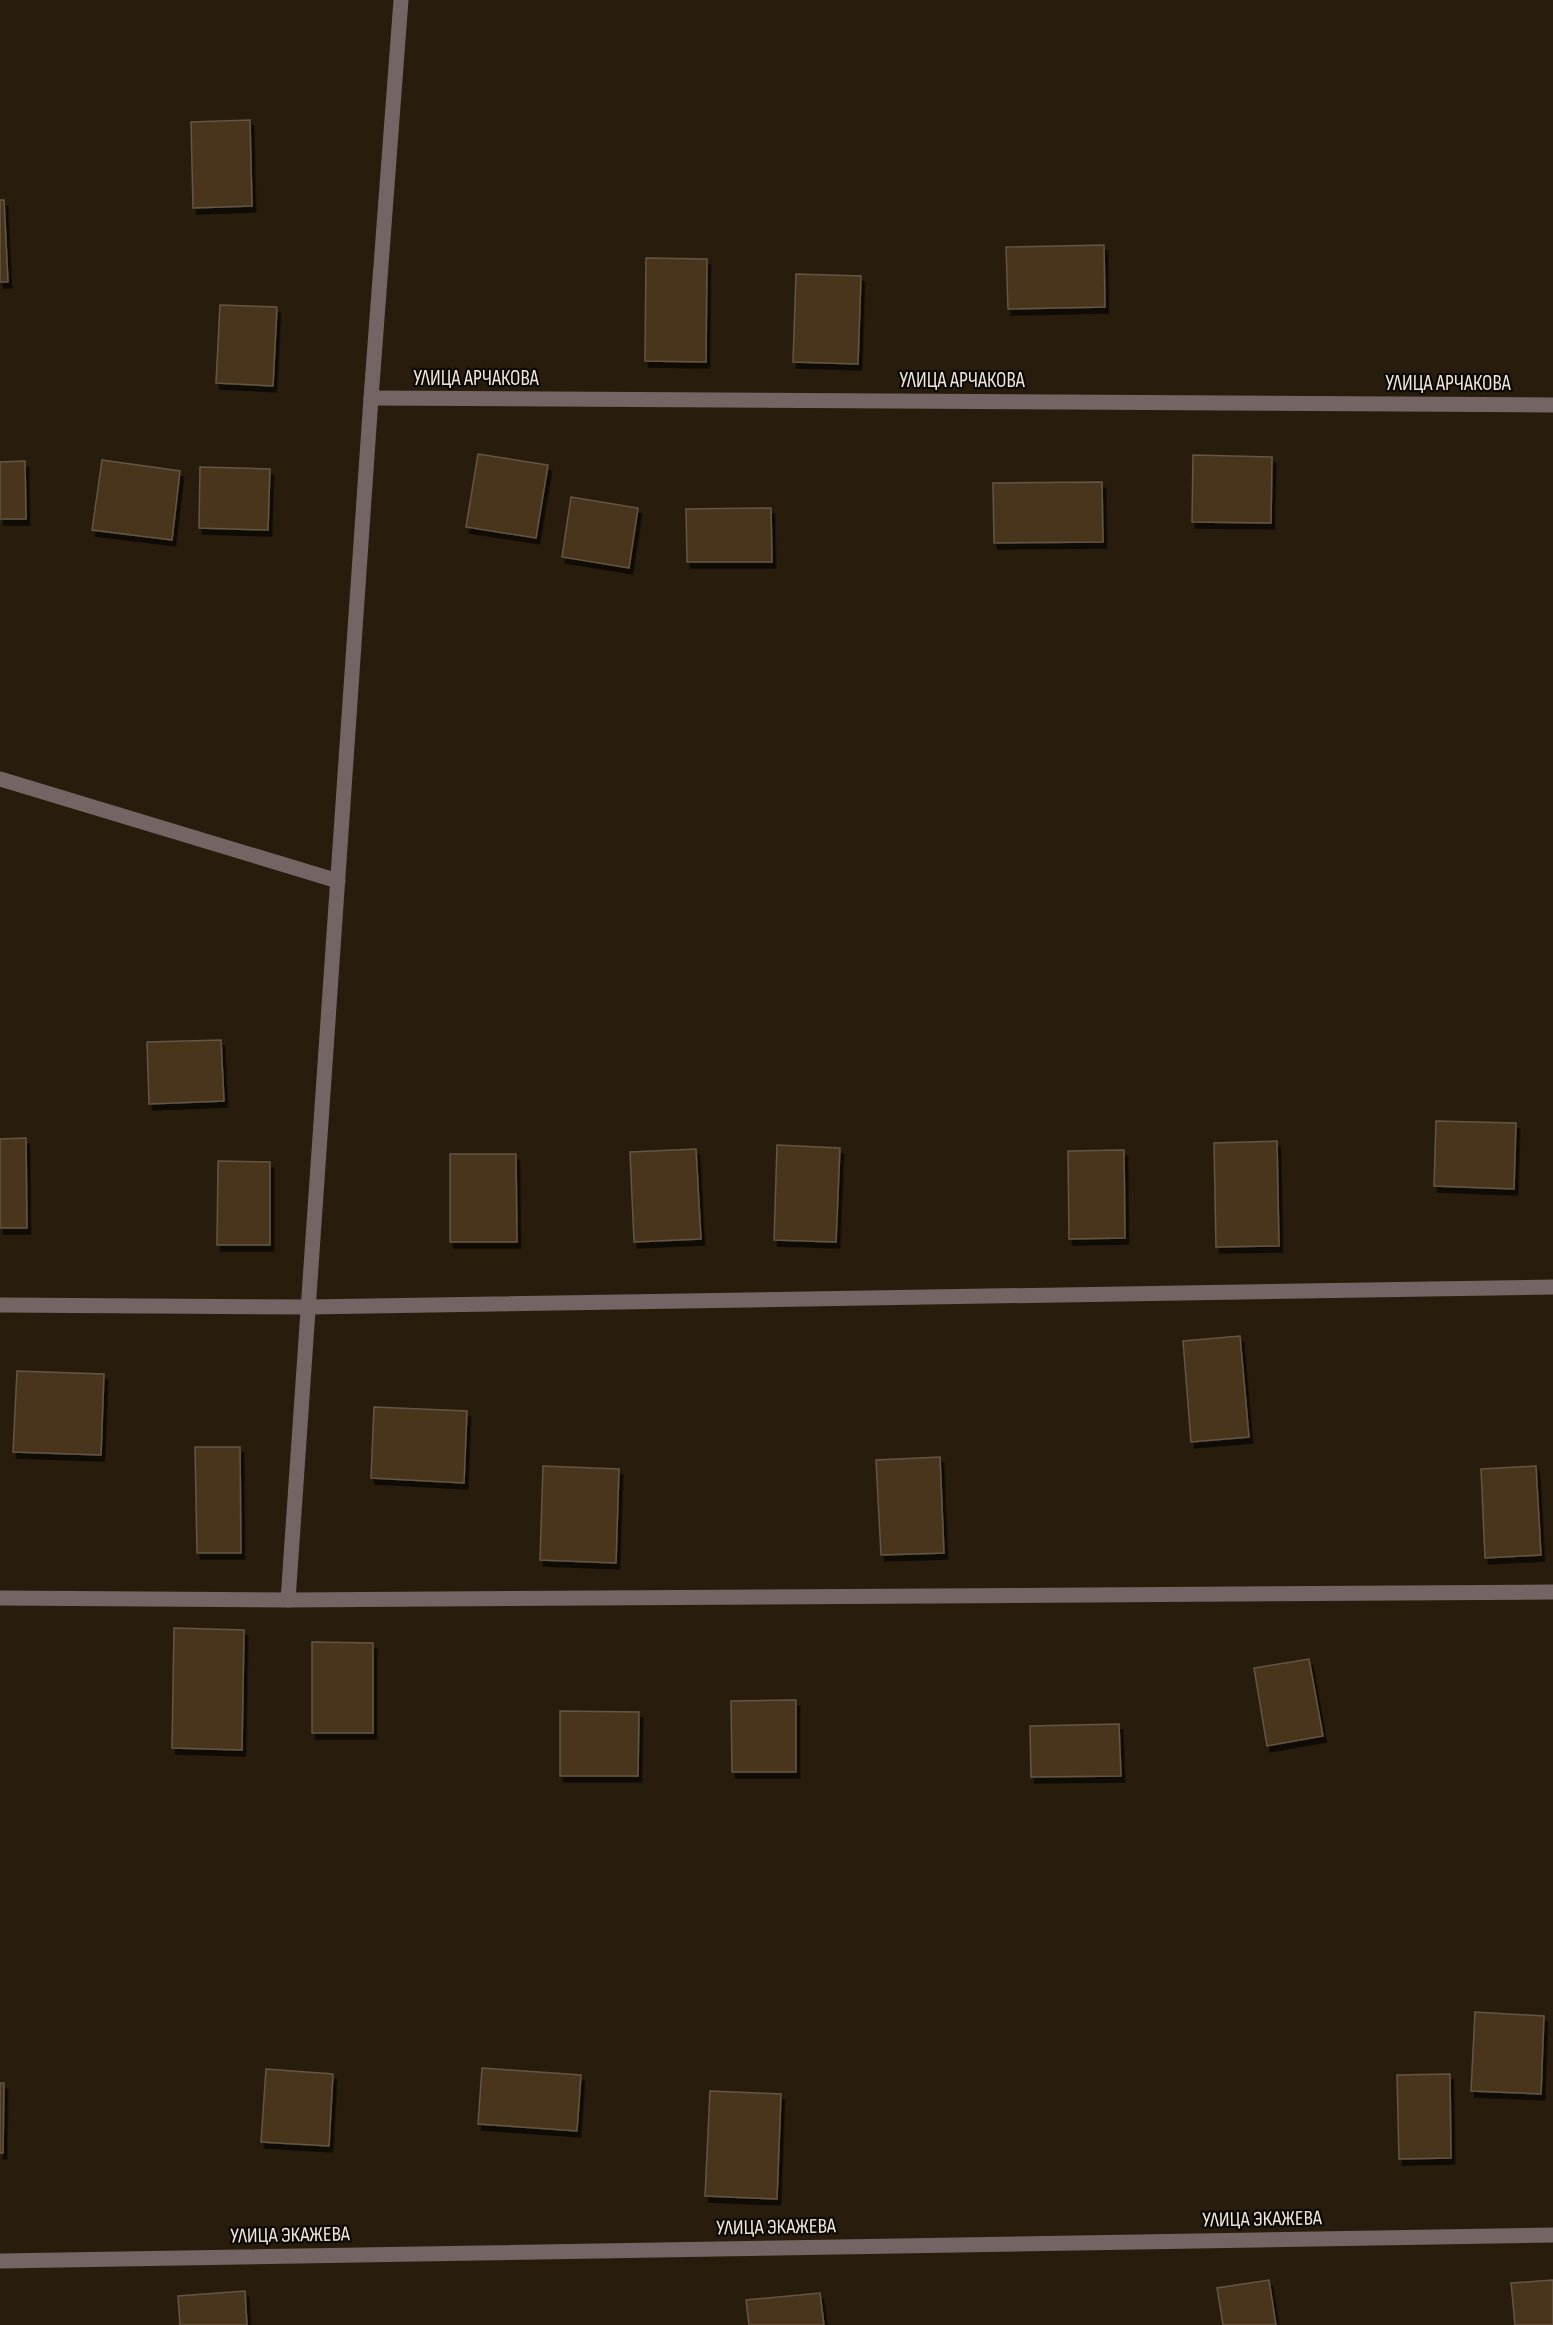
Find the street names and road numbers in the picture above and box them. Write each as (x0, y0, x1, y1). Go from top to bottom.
street label: УЛИЦА АРЧАКОВА (413, 366, 540, 391)
street label: УЛИЦА АРЧАКОВА (899, 368, 1026, 393)
street label: УЛИЦА АРЧАКОВА (1385, 371, 1512, 396)
street label: УЛИЦА ЭКАЖЕВА (1202, 2205, 1323, 2233)
street label: УЛИЦА ЭКАЖЕВА (716, 2213, 837, 2241)
street label: УЛИЦА ЭКАЖЕВА (230, 2221, 351, 2249)

